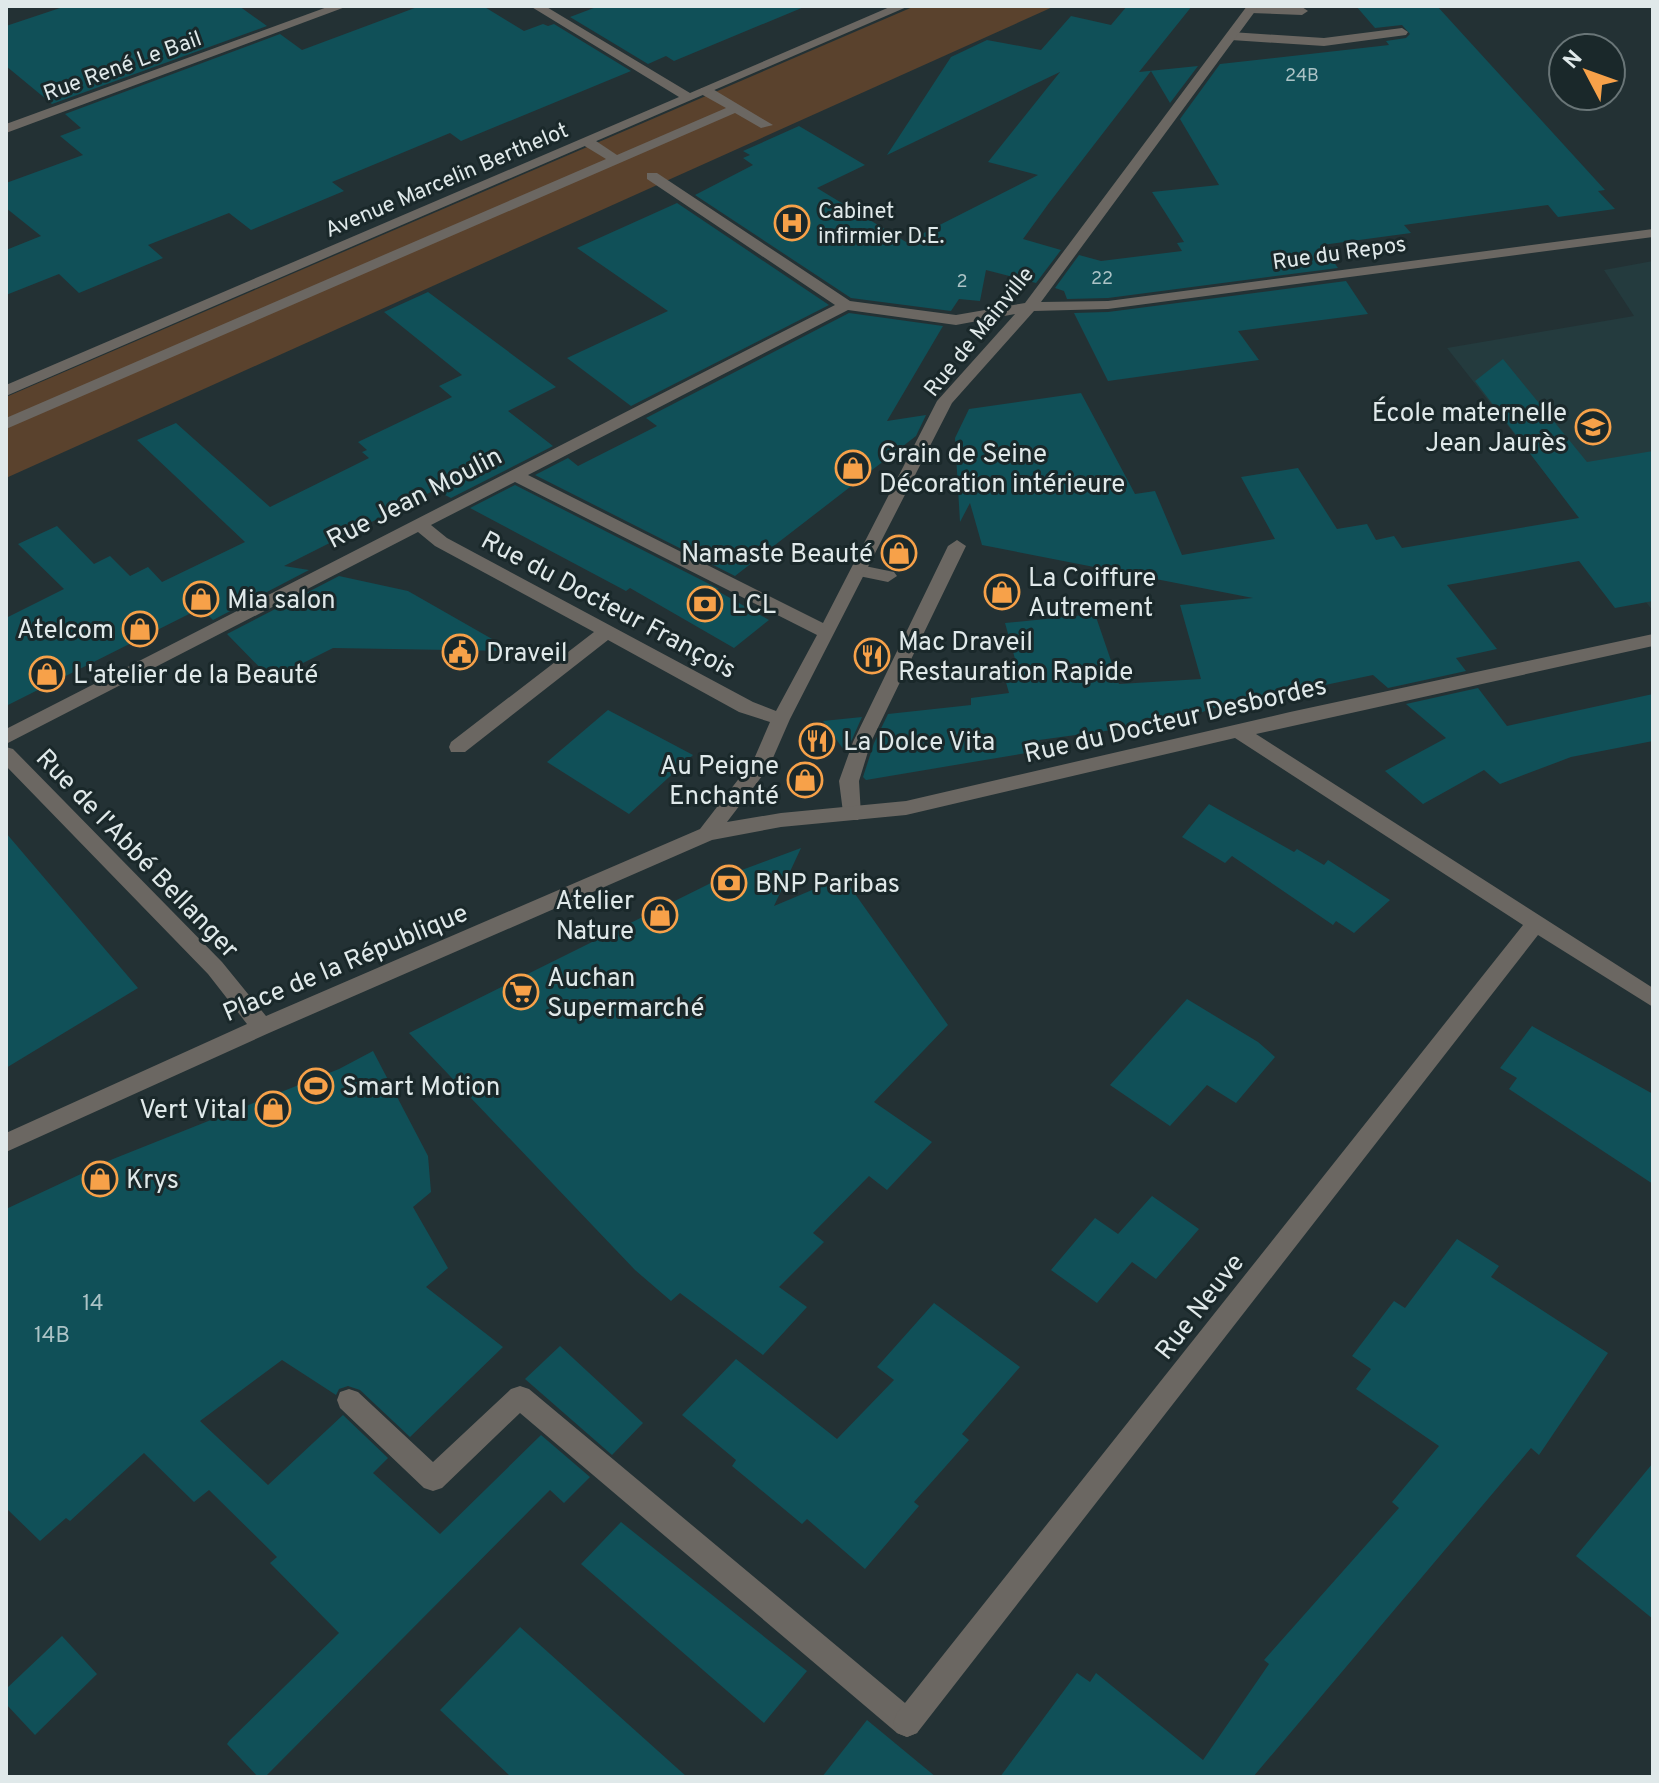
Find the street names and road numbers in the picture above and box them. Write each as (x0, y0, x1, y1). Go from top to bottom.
street label: Rue René Le Bail (40, 26, 206, 108)
street label: Avenue Marcelin Berthelot (321, 118, 573, 245)
street label: Rue du Repos (1271, 232, 1408, 277)
street label: Rue de Mainville (919, 262, 1041, 403)
street label: Rue Jean Moulin (322, 441, 508, 558)
street label: Rue du Docteur François (475, 525, 741, 688)
street label: Rue du Docteur Desbordes (1021, 671, 1330, 772)
street label: Rue de l'Abbé Bellanger (27, 743, 245, 966)
street label: Place de la République (218, 898, 473, 1031)
street label: Rue Neuve (1149, 1248, 1253, 1367)

